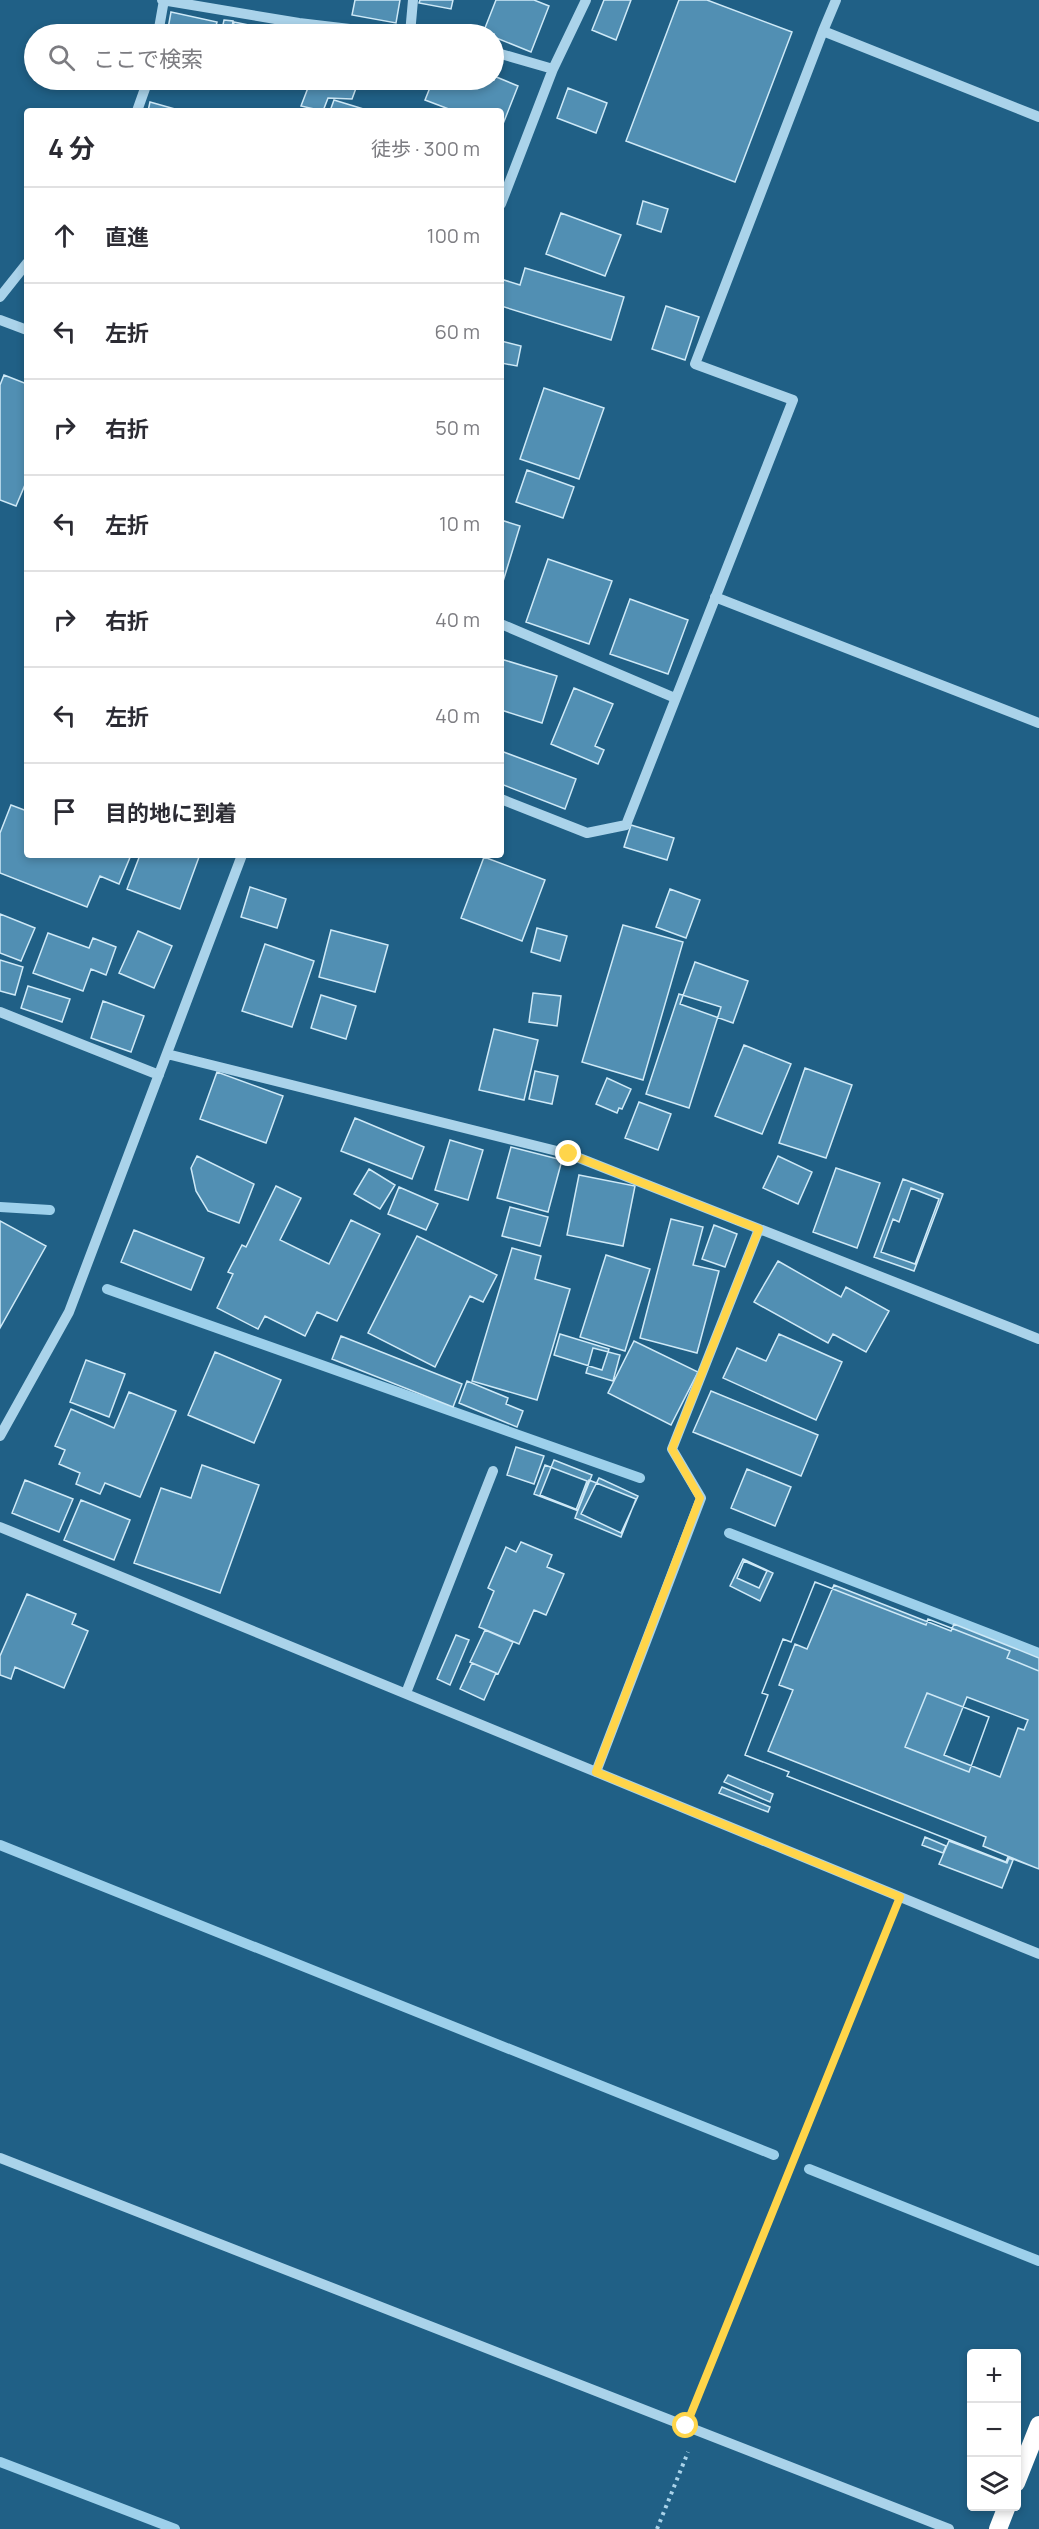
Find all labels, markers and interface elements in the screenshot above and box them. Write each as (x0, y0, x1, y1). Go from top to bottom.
search box (24, 24, 504, 90)
icon: search (45, 41, 78, 74)
text: ここで検索 (93, 44, 203, 74)
text: 4 分 (48, 130, 95, 166)
text: 徒歩 · 300 m (371, 135, 480, 162)
icon: ahead (48, 219, 81, 252)
text: 直進 (105, 222, 149, 252)
text: 100 m (427, 222, 480, 249)
icon: left (48, 315, 81, 348)
text: 左折 (105, 318, 149, 348)
text: 60 m (434, 318, 480, 345)
icon: right (48, 411, 81, 444)
text: 右折 (105, 414, 149, 444)
text: 50 m (435, 414, 480, 441)
icon: left (48, 507, 81, 540)
text: 左折 (105, 510, 149, 540)
text: 10 m (439, 510, 480, 537)
icon: right (48, 603, 81, 636)
text: 右折 (105, 606, 149, 636)
text: 40 m (435, 606, 480, 633)
icon: left (48, 699, 81, 732)
text: 左折 (105, 702, 149, 732)
text: 40 m (435, 702, 480, 729)
icon: arrive (48, 795, 81, 828)
text: 目的地に到着 (105, 798, 237, 828)
route end (555, 1140, 581, 1166)
map controls (967, 2349, 1021, 2511)
button: + (967, 2349, 1021, 2403)
button: − (967, 2403, 1021, 2457)
route start (672, 2412, 698, 2438)
button: layers (967, 2457, 1021, 2511)

